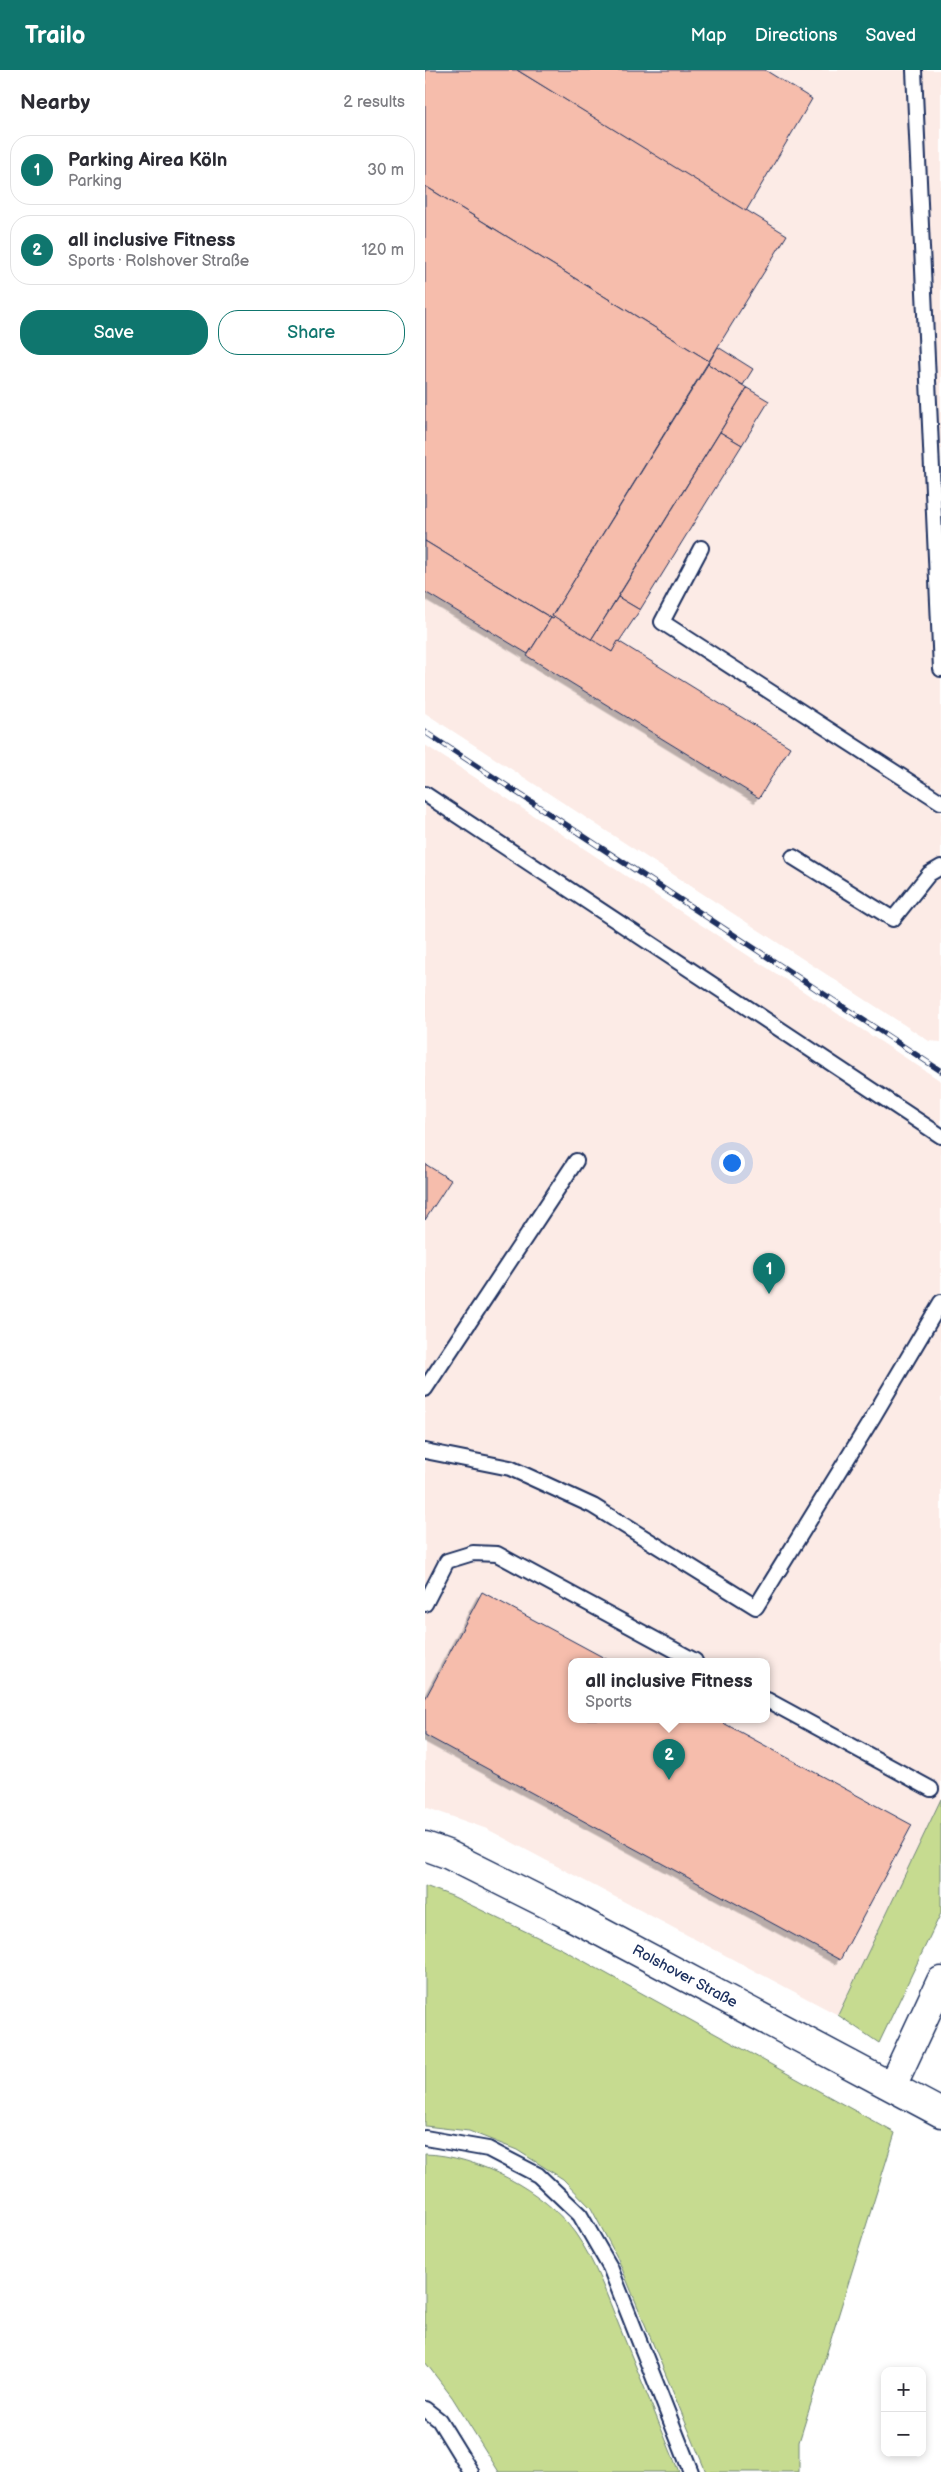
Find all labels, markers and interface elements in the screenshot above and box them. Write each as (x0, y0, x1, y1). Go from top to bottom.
text: Trailo (25, 21, 85, 50)
text: Map (691, 25, 727, 46)
text: Directions (755, 25, 837, 46)
text: Saved (865, 25, 916, 46)
text: Nearby (20, 90, 90, 115)
text: 2 results (343, 93, 405, 112)
text: Parking Airea Köln (68, 149, 227, 172)
text: 1 (34, 161, 40, 180)
text: 30 m (367, 161, 404, 180)
text: Parking (68, 172, 122, 191)
text: all inclusive Fitness (68, 229, 235, 252)
text: 2 (32, 241, 42, 260)
text: 120 m (361, 241, 404, 260)
text: Sports · Rolshover Straße (68, 252, 249, 271)
button: Save (20, 310, 208, 355)
button: Share (218, 310, 405, 355)
your location (719, 1150, 745, 1176)
pin: 1 (753, 1253, 785, 1294)
popup (568, 1658, 770, 1723)
text: all inclusive Fitness (585, 1670, 753, 1693)
text: Sports (585, 1693, 632, 1712)
pin: 2 (653, 1739, 685, 1780)
street label: Rolshover Straße (629, 1941, 741, 2012)
map controls (881, 2367, 926, 2457)
button: + (881, 2367, 926, 2412)
button: − (881, 2412, 926, 2457)

